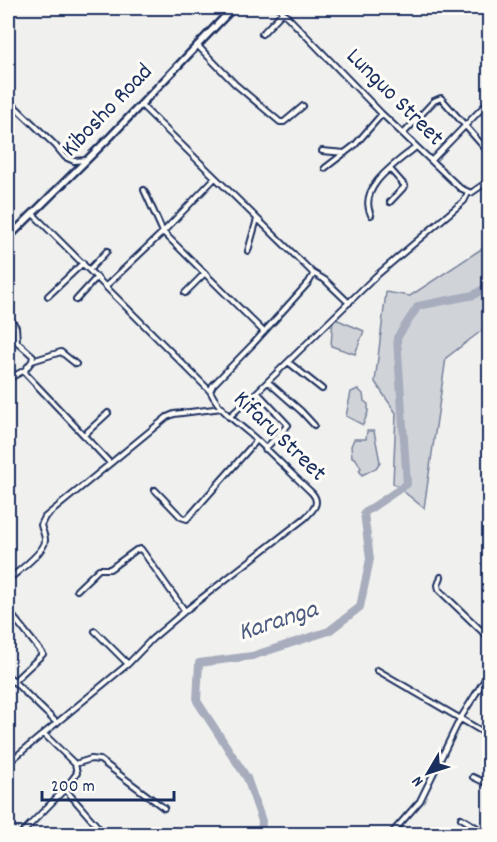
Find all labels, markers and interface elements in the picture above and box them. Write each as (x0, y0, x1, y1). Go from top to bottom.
street label: Lunguo Street (337, 41, 451, 155)
street label: Kibosho Road (55, 56, 161, 166)
street label: Kifaru Street (225, 384, 333, 490)
water label: Karanga (233, 591, 324, 652)
north arrow (398, 743, 458, 803)
scale bar (42, 764, 174, 802)
text: N (407, 770, 430, 791)
text: 200 m (51, 775, 95, 800)

